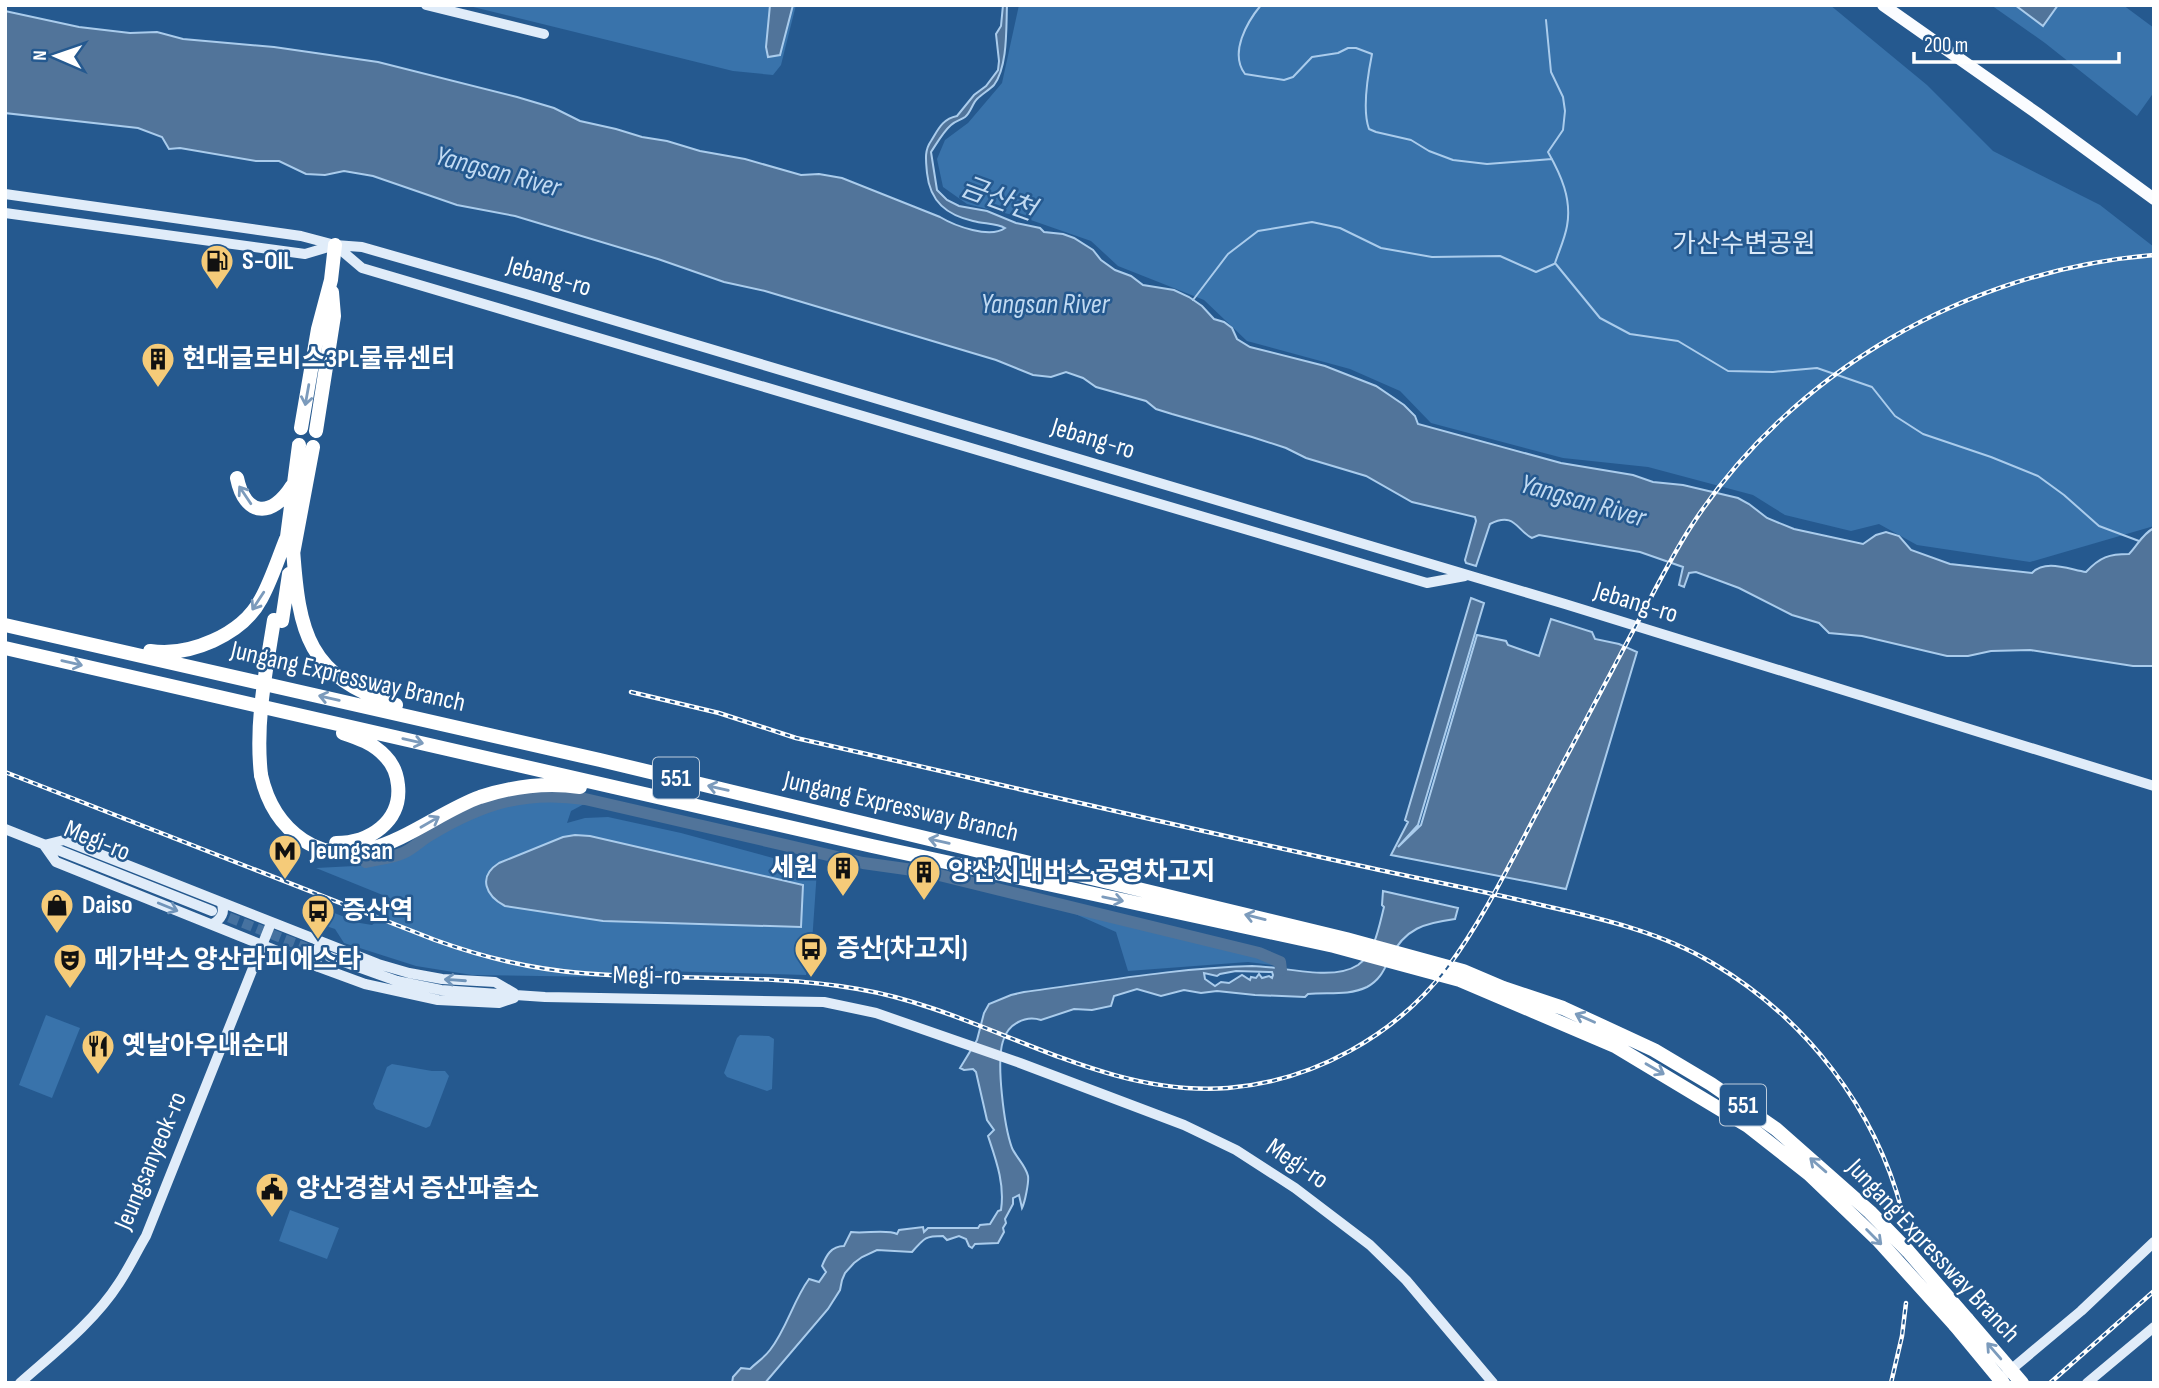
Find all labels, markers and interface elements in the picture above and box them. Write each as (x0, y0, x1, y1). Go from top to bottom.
north arrow (21, 21, 91, 91)
scale bar (1914, 21, 2119, 65)
text: 200 m (1924, 33, 1968, 58)
text: N (29, 50, 52, 61)
water label: Yangsan River (432, 139, 565, 205)
water label: 금산천 (956, 170, 1043, 229)
park label: 가산수변공원 (1672, 229, 1816, 260)
fuel station icon: S-OIL (198, 242, 236, 291)
place label: S-OIL (242, 246, 293, 277)
street label: Jebang-ro (502, 250, 595, 304)
water label: Yangsan River (981, 288, 1110, 321)
building icon: 현대글로비스3PL물류센터 (139, 340, 177, 389)
place label: 현대글로비스3PL물류센터 (182, 344, 455, 375)
one-way arrow (300, 383, 313, 406)
street label: Jebang-ro (1046, 411, 1139, 466)
water label: Yangsan River (1517, 467, 1650, 535)
one-way arrow (237, 486, 252, 505)
street label: Jebang-ro (1589, 575, 1682, 630)
one-way arrow (251, 591, 265, 610)
street label: Jungang Expressway Branch (227, 635, 468, 719)
one-way arrow (60, 657, 83, 670)
one-way arrow (318, 691, 341, 704)
one-way arrow (401, 735, 424, 748)
road number: 551 (653, 758, 699, 798)
street label: Jungang Expressway Branch (780, 765, 1021, 849)
one-way arrow (707, 781, 730, 794)
street label: Megi-ro (59, 814, 135, 868)
one-way arrow (419, 815, 439, 829)
metro station icon: Jeungsan (266, 832, 304, 881)
one-way arrow (928, 834, 951, 847)
place label: Jeungsan (309, 836, 393, 867)
building icon: 세원 (824, 849, 862, 898)
place label: 세원 (770, 853, 818, 884)
building icon: 양산시내버스 공영차고지 (905, 853, 943, 902)
place label: 양산시내버스 공영차고지 (948, 857, 1215, 888)
shop icon: Daiso (38, 886, 76, 935)
place label: Daiso (82, 890, 133, 921)
bus stop icon: 증산역 (299, 892, 337, 941)
one-way arrow (1101, 893, 1124, 906)
place label: 증산역 (342, 896, 414, 927)
one-way arrow (157, 901, 179, 914)
one-way arrow (1244, 910, 1267, 923)
bus stop icon: 증산(차고지) (792, 930, 830, 979)
place label: 증산(차고지) (836, 934, 968, 965)
theatre icon: 메가박스 양산라피에스타 (51, 941, 89, 990)
place label: 메가박스 양산라피에스타 (94, 945, 361, 976)
street label: Megi-ro (612, 960, 682, 992)
one-way arrow (444, 973, 467, 986)
one-way arrow (1574, 1011, 1596, 1024)
restaurant icon: 옛날아우내순대 (79, 1027, 117, 1076)
place label: 옛날아우내순대 (122, 1031, 289, 1062)
one-way arrow (1645, 1062, 1665, 1076)
road number: 551 (1720, 1084, 1766, 1126)
street label: Jeungsanyeok-ro (108, 1087, 194, 1236)
street label: Megi-ro (1260, 1132, 1334, 1196)
street label: Jungang Expressway Branch (1839, 1152, 2026, 1349)
one-way arrow (1809, 1157, 1827, 1173)
public building icon: 양산경찰서 증산파출소 (253, 1170, 291, 1219)
place label: 양산경찰서 증산파출소 (296, 1174, 539, 1205)
one-way arrow (1865, 1228, 1882, 1245)
one-way arrow (1986, 1342, 2002, 1360)

